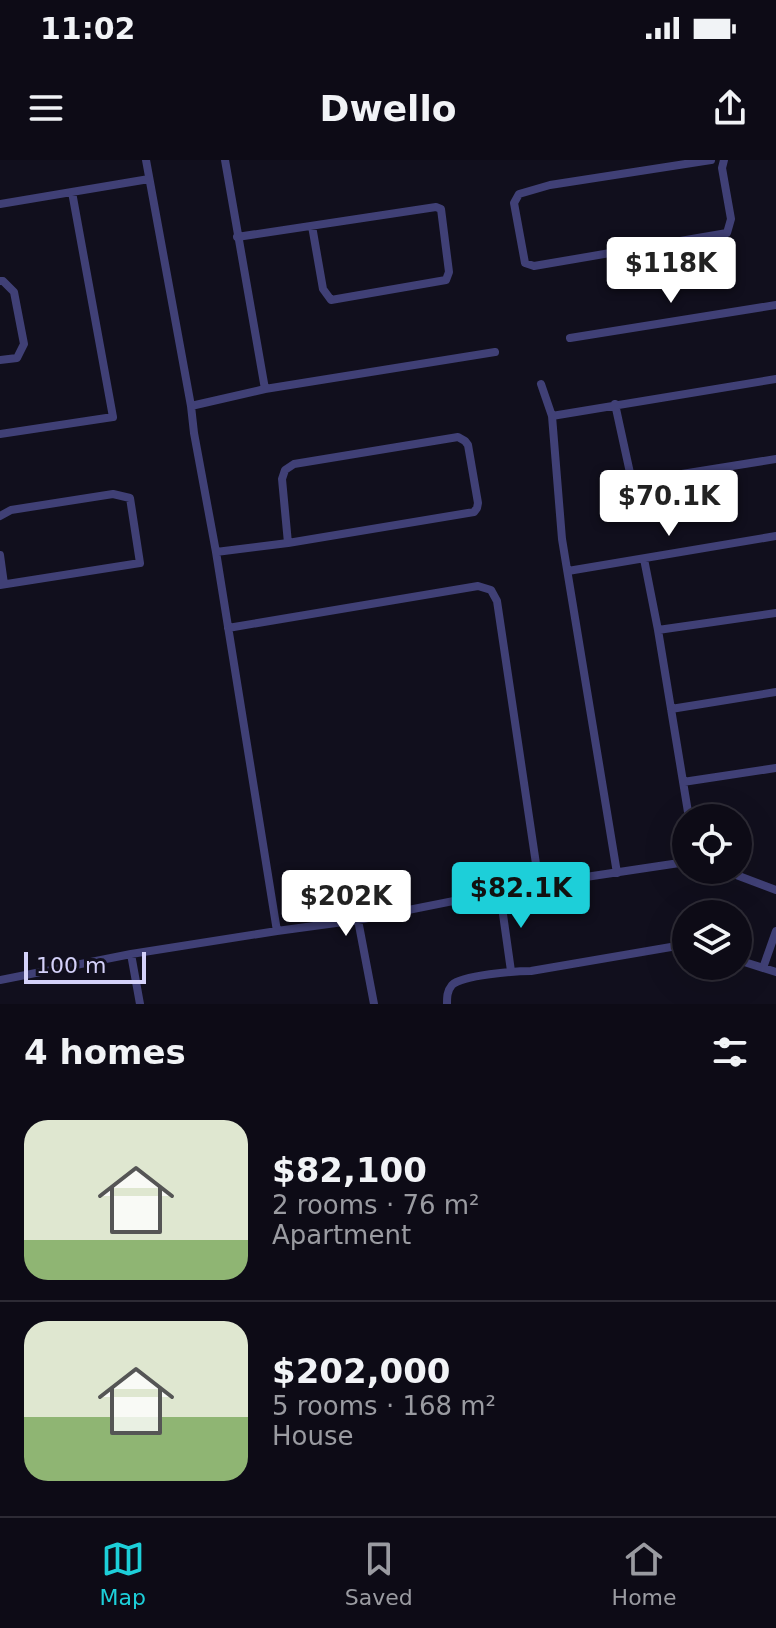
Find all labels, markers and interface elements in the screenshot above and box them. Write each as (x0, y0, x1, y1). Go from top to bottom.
text: 11:02 (40, 11, 136, 46)
icon: menu (24, 86, 68, 130)
icon: share (708, 86, 752, 130)
text: Dwello (320, 88, 456, 129)
pin: $118K (615, 237, 727, 305)
text: $118K (625, 248, 717, 278)
pin: $70.1K (604, 470, 734, 538)
text: $70.1K (618, 481, 720, 511)
map controls (672, 804, 752, 980)
button: locate (672, 804, 752, 884)
pin: $82.1K (456, 862, 586, 930)
pin: $202K (290, 870, 402, 938)
text: $82.1K (470, 873, 572, 903)
text: $202K (300, 881, 392, 911)
button: layers (672, 900, 752, 980)
scale bar (24, 948, 146, 984)
text: 100 m (36, 953, 106, 978)
icon: filters (708, 1030, 752, 1074)
text: 4 homes (24, 1032, 186, 1072)
text: $82,100 (272, 1150, 427, 1190)
icon: home (88, 1152, 184, 1248)
text: 2 rooms · 76 m² (272, 1190, 480, 1220)
text: Apartment (272, 1220, 411, 1250)
text: $202,000 (272, 1351, 451, 1391)
icon: home (88, 1353, 184, 1449)
text: 5 rooms · 168 m² (272, 1391, 496, 1421)
text: House (272, 1421, 353, 1451)
tab: Map (99, 1537, 146, 1610)
tab: Saved (345, 1537, 413, 1610)
tab: Home (612, 1537, 677, 1610)

